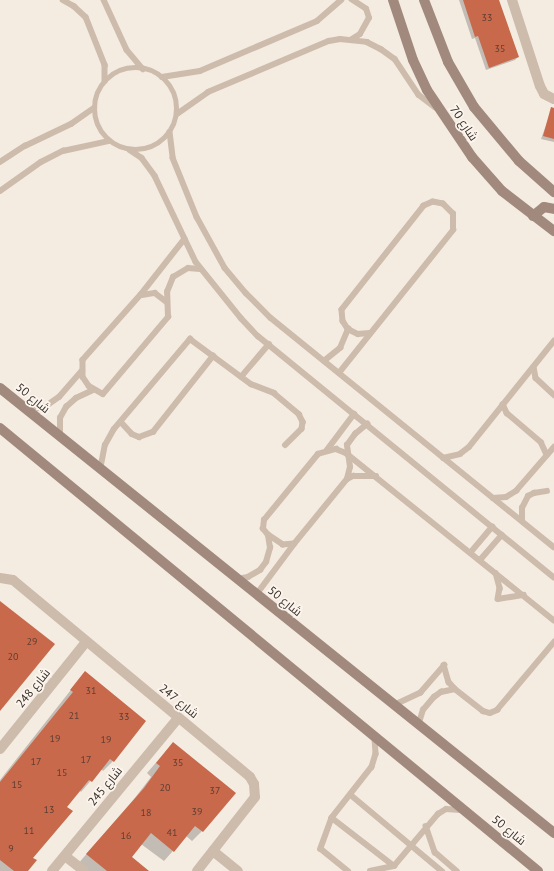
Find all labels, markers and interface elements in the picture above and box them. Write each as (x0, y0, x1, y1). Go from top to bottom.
house number: 33 (482, 12, 492, 24)
house number: 35 (495, 43, 505, 55)
street label: شارع 70 (447, 103, 481, 143)
street label: شارع 50 (13, 380, 53, 416)
street label: شارع 50 (265, 583, 305, 619)
house number: 29 (27, 636, 37, 648)
house number: 20 (8, 651, 18, 663)
street label: شارع 248 (13, 666, 53, 710)
street label: شارع 247 (157, 681, 201, 721)
house number: 31 (86, 685, 96, 697)
house number: 21 (69, 710, 79, 722)
house number: 33 (119, 711, 129, 723)
house number: 19 (50, 733, 60, 745)
house number: 19 (101, 734, 111, 746)
house number: 17 (81, 754, 91, 766)
house number: 17 (31, 756, 41, 768)
house number: 35 (173, 757, 183, 769)
street label: شارع 245 (85, 764, 125, 808)
house number: 15 (57, 767, 67, 779)
house number: 15 (12, 779, 22, 791)
house number: 20 (160, 782, 170, 794)
house number: 37 (210, 785, 220, 797)
house number: 13 (44, 804, 54, 816)
house number: 39 (192, 806, 202, 818)
house number: 18 (141, 807, 151, 819)
street label: شارع 50 (489, 812, 529, 848)
house number: 11 (24, 825, 34, 837)
house number: 41 (167, 827, 177, 839)
house number: 16 (121, 830, 131, 842)
house number: 9 (8, 843, 14, 855)

